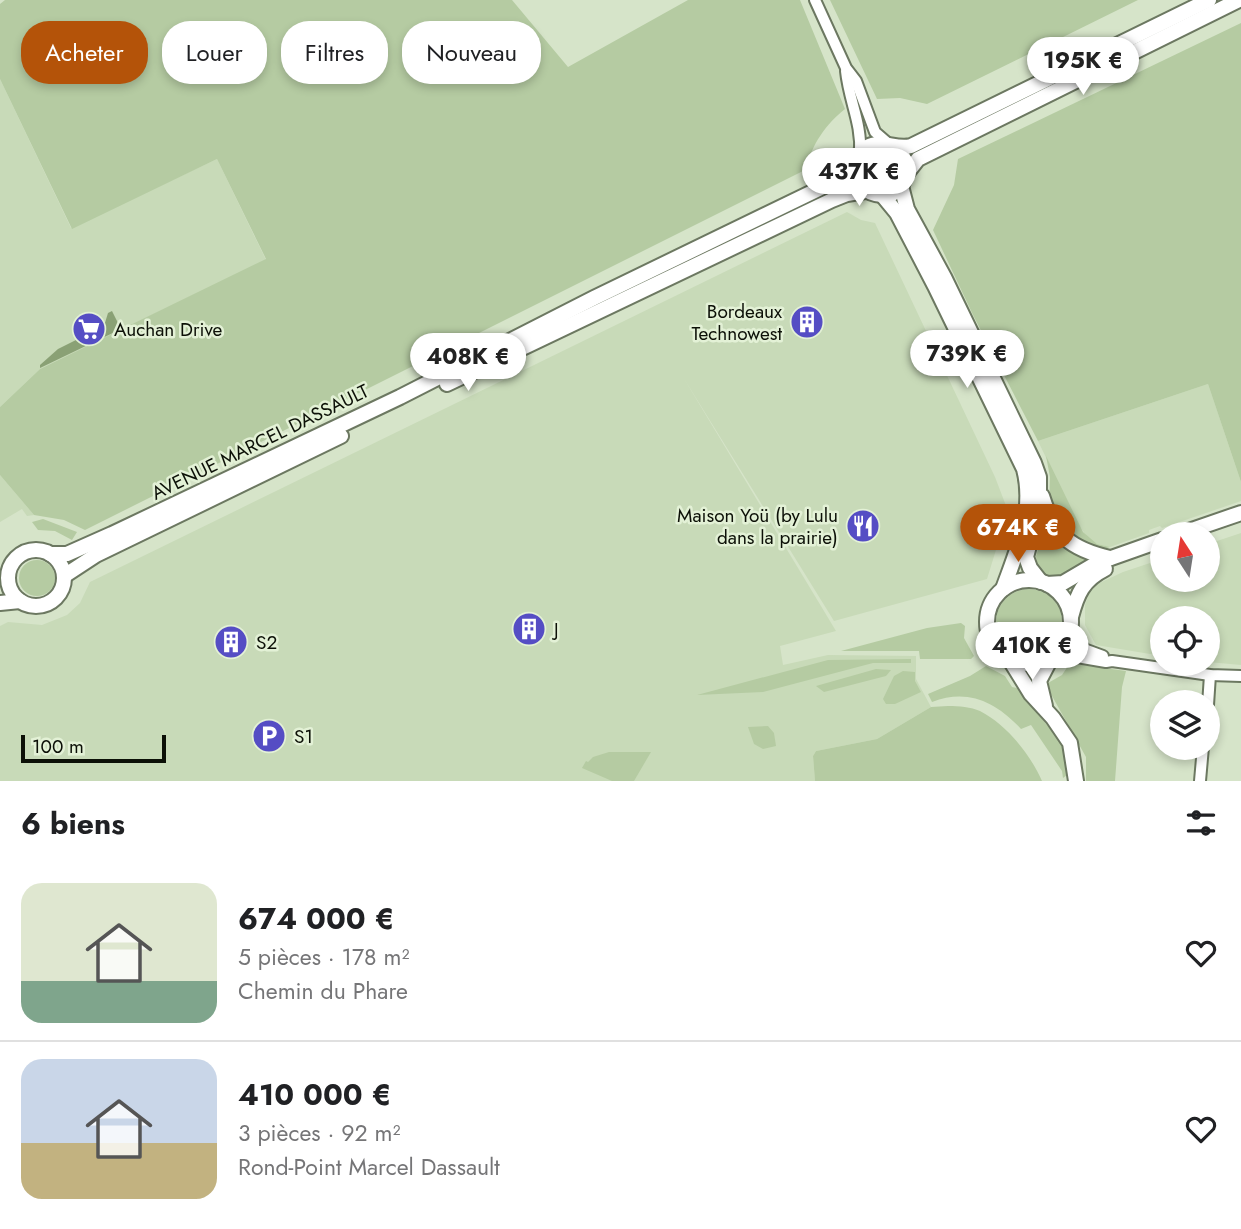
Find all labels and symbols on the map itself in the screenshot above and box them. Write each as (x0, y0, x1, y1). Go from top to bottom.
pin: 195K € (1026, 38, 1140, 97)
pin: 437K € (802, 148, 916, 208)
place label: Bordeaux Technowest (692, 298, 782, 347)
building icon: Bordeaux Technowest (788, 303, 826, 341)
supermarket icon: Auchan Drive (70, 310, 108, 348)
place label: Auchan Drive (114, 316, 222, 343)
pin: 739K € (910, 330, 1024, 390)
pin: 408K € (411, 334, 525, 393)
street label: AVENUE MARCEL DASSAULT (147, 377, 373, 506)
place label: Maison Yoü (by Lulu dans la prairie) (677, 502, 838, 551)
pin: 674K € (961, 504, 1075, 564)
restaurant icon: Maison Yoü (by Lulu dans la prairie) (844, 507, 882, 545)
north arrow (1150, 522, 1220, 592)
building icon: J (510, 610, 548, 648)
place label: J (551, 616, 559, 643)
pin: 410K € (975, 622, 1089, 682)
building icon: S2 (212, 623, 250, 661)
place label: S2 (256, 629, 277, 656)
parking icon: S1 (250, 717, 288, 755)
place label: S1 (294, 723, 313, 750)
scale bar (21, 732, 166, 764)

